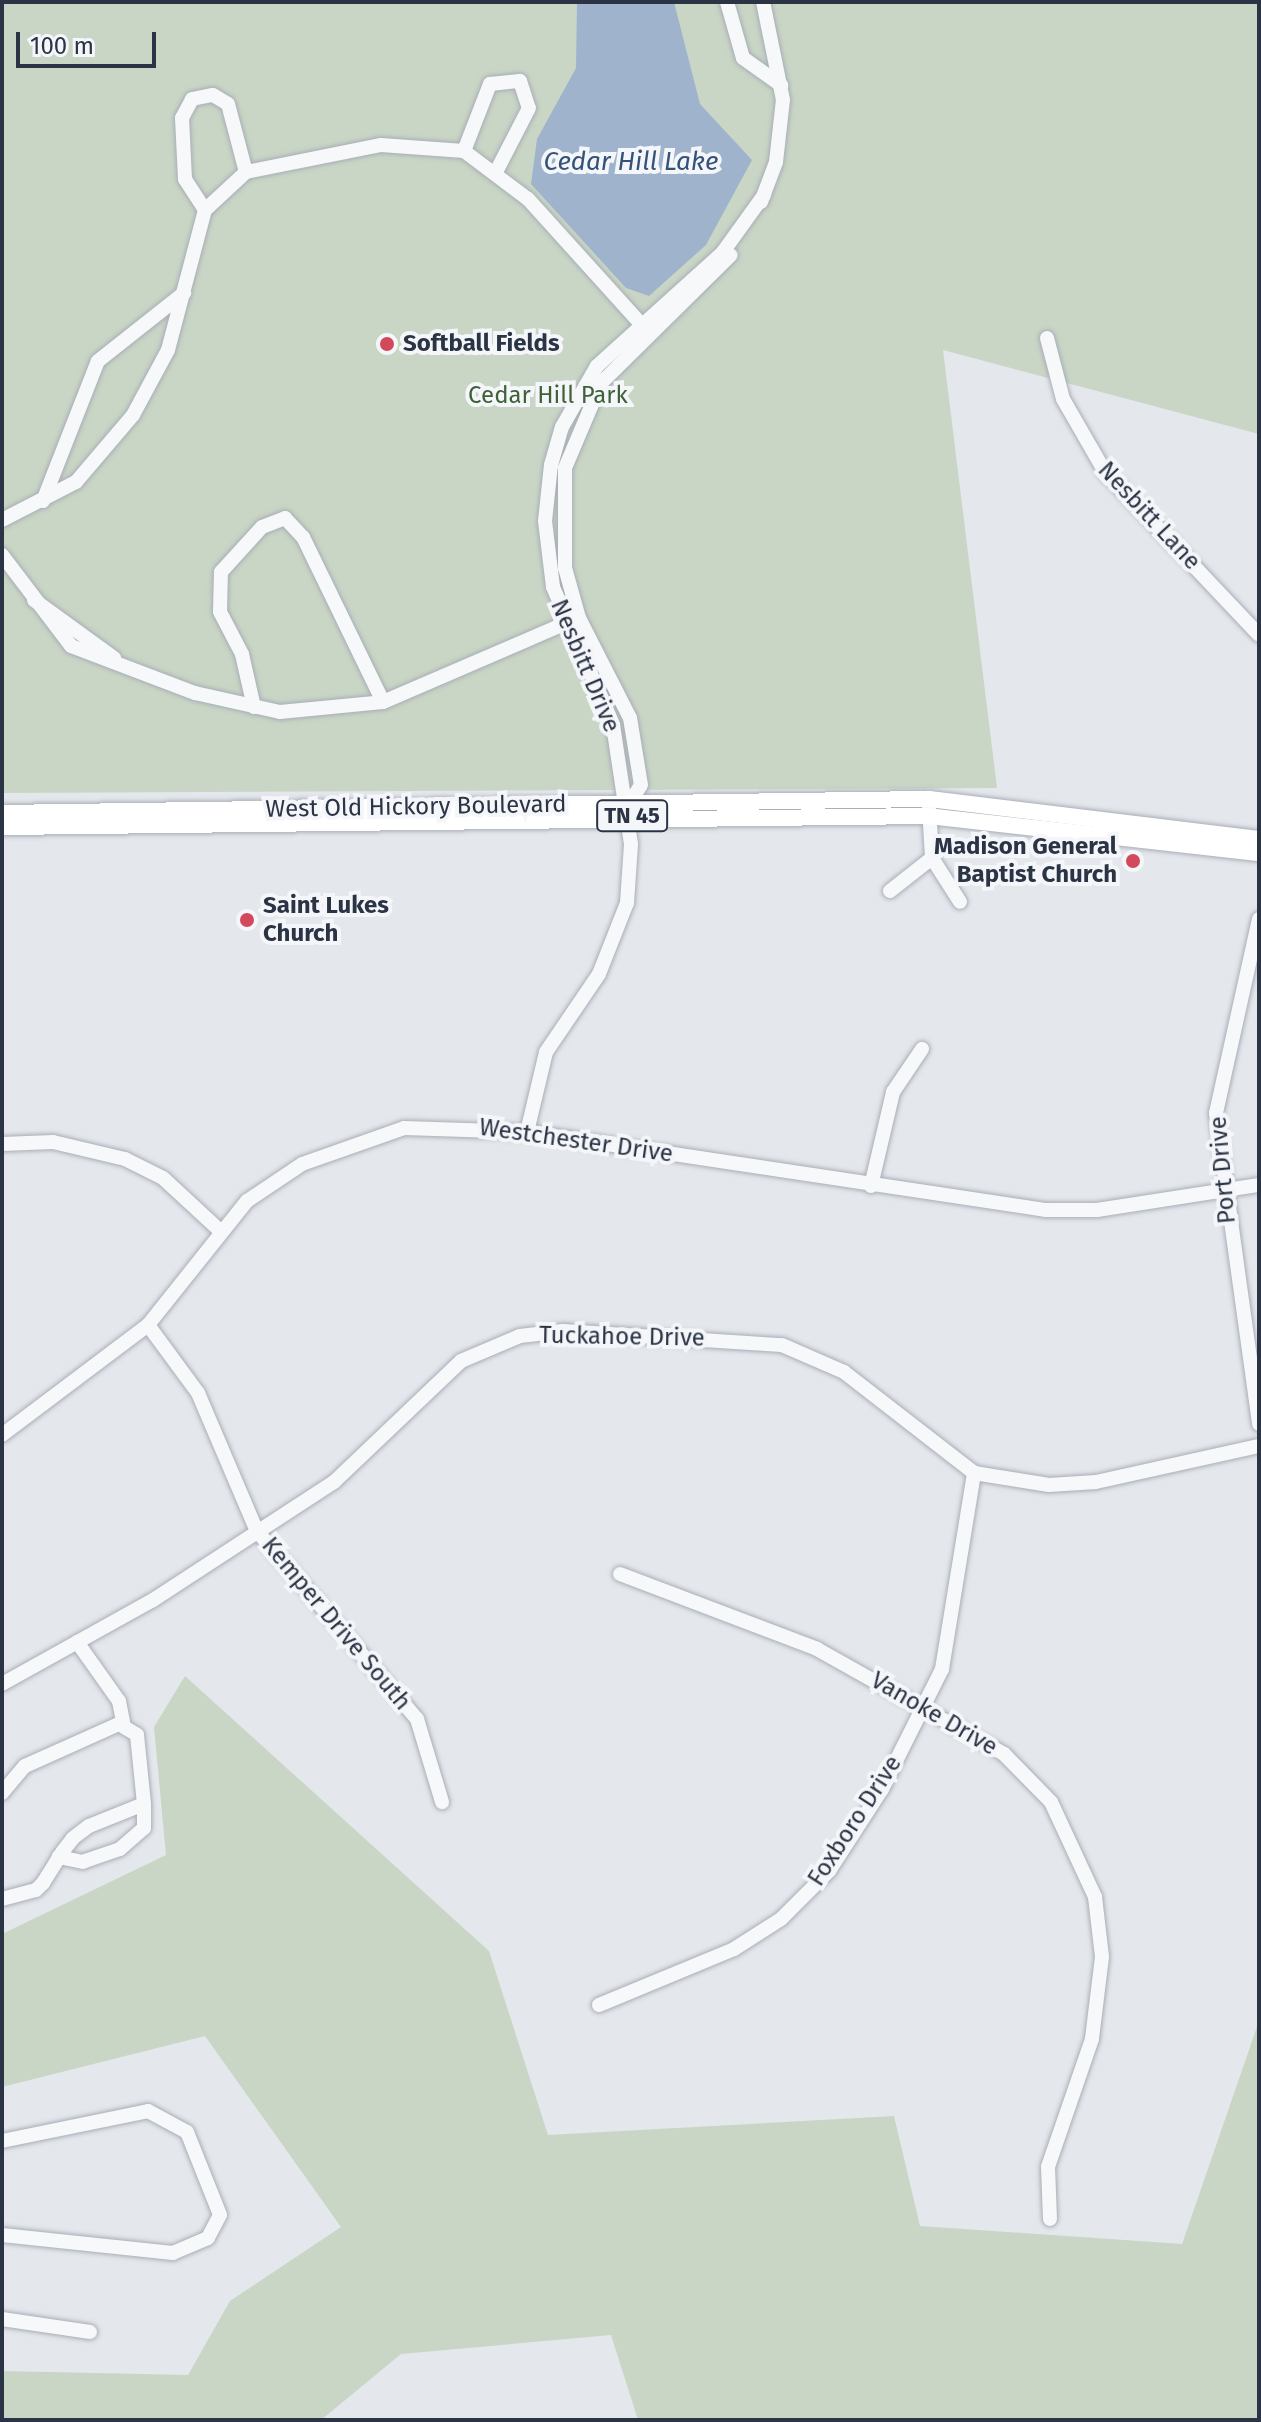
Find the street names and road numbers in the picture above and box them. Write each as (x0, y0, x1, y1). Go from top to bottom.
street label: Nesbitt Lane (1092, 456, 1206, 576)
street label: Nesbitt Drive (544, 595, 626, 737)
street label: West Old Hickory Boulevard (265, 790, 567, 824)
road number: TN 45 (596, 798, 668, 834)
street label: Westchester Drive (477, 1113, 675, 1169)
street label: Port Drive (1204, 1115, 1242, 1225)
street label: Tuckahoe Drive (539, 1321, 705, 1353)
street label: Kemper Drive South (255, 1532, 417, 1716)
street label: Vanoke Drive (866, 1666, 1002, 1762)
street label: Foxboro Drive (802, 1750, 908, 1892)

